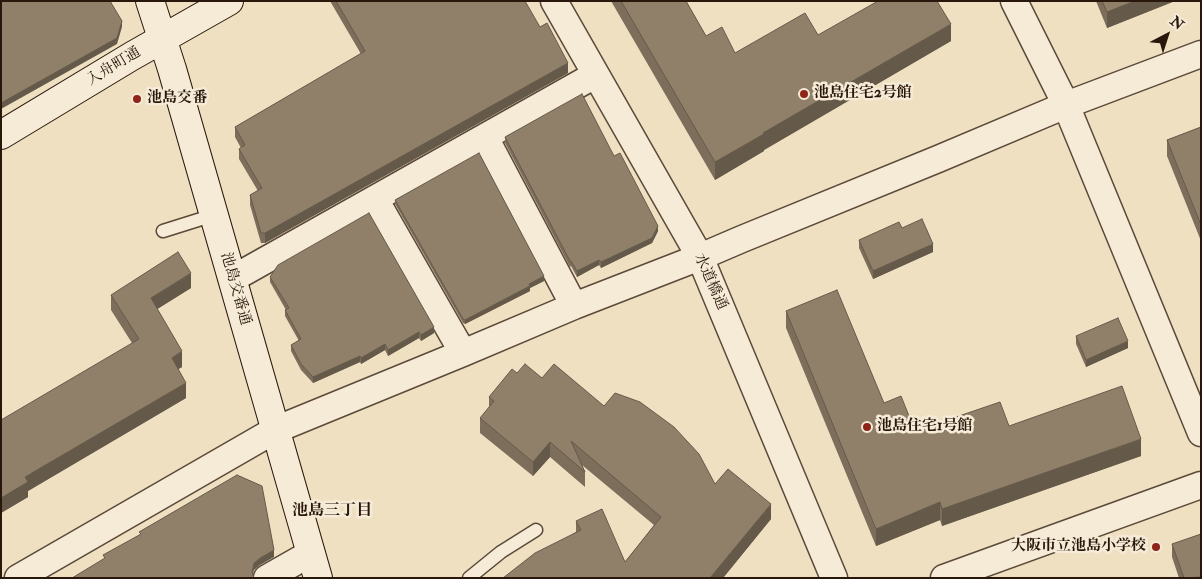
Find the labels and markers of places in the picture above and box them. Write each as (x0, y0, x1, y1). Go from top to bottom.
place label: 池島住宅2号館 (814, 85, 912, 103)
marker: 池島住宅2号館 (798, 88, 810, 100)
place label: 池島交番 (147, 90, 207, 108)
marker: 池島交番 (131, 93, 143, 105)
place label: 池島住宅1号館 (877, 418, 972, 436)
marker: 池島住宅1号館 (861, 421, 873, 433)
place label: 大阪市立池島小学校 (1011, 538, 1146, 556)
marker: 大阪市立池島小学校 (1150, 541, 1162, 553)

